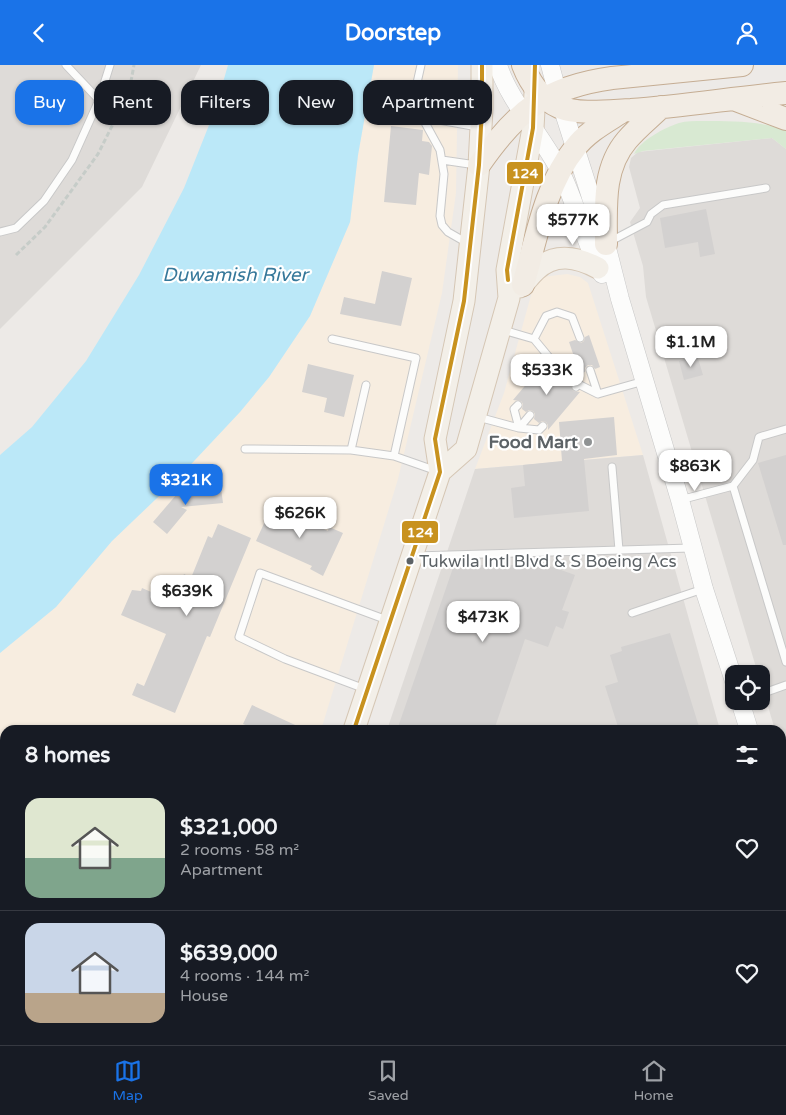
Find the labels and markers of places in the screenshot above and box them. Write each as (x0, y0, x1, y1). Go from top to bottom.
pin: $577K (538, 203, 608, 246)
pin: $1.1M (656, 325, 726, 368)
pin: $533K (512, 353, 582, 396)
place label: Food Mart (489, 431, 578, 453)
marker: Food Mart (582, 436, 594, 448)
pin: $863K (660, 449, 730, 492)
pin: $321K (151, 463, 221, 506)
pin: $626K (265, 497, 335, 539)
place label: Tukwila Intl Blvd & S Boeing Acs (419, 551, 677, 572)
marker: Tukwila Intl Blvd & S Boeing Acs (405, 556, 415, 566)
pin: $639K (152, 575, 222, 617)
pin: $473K (448, 601, 518, 643)

